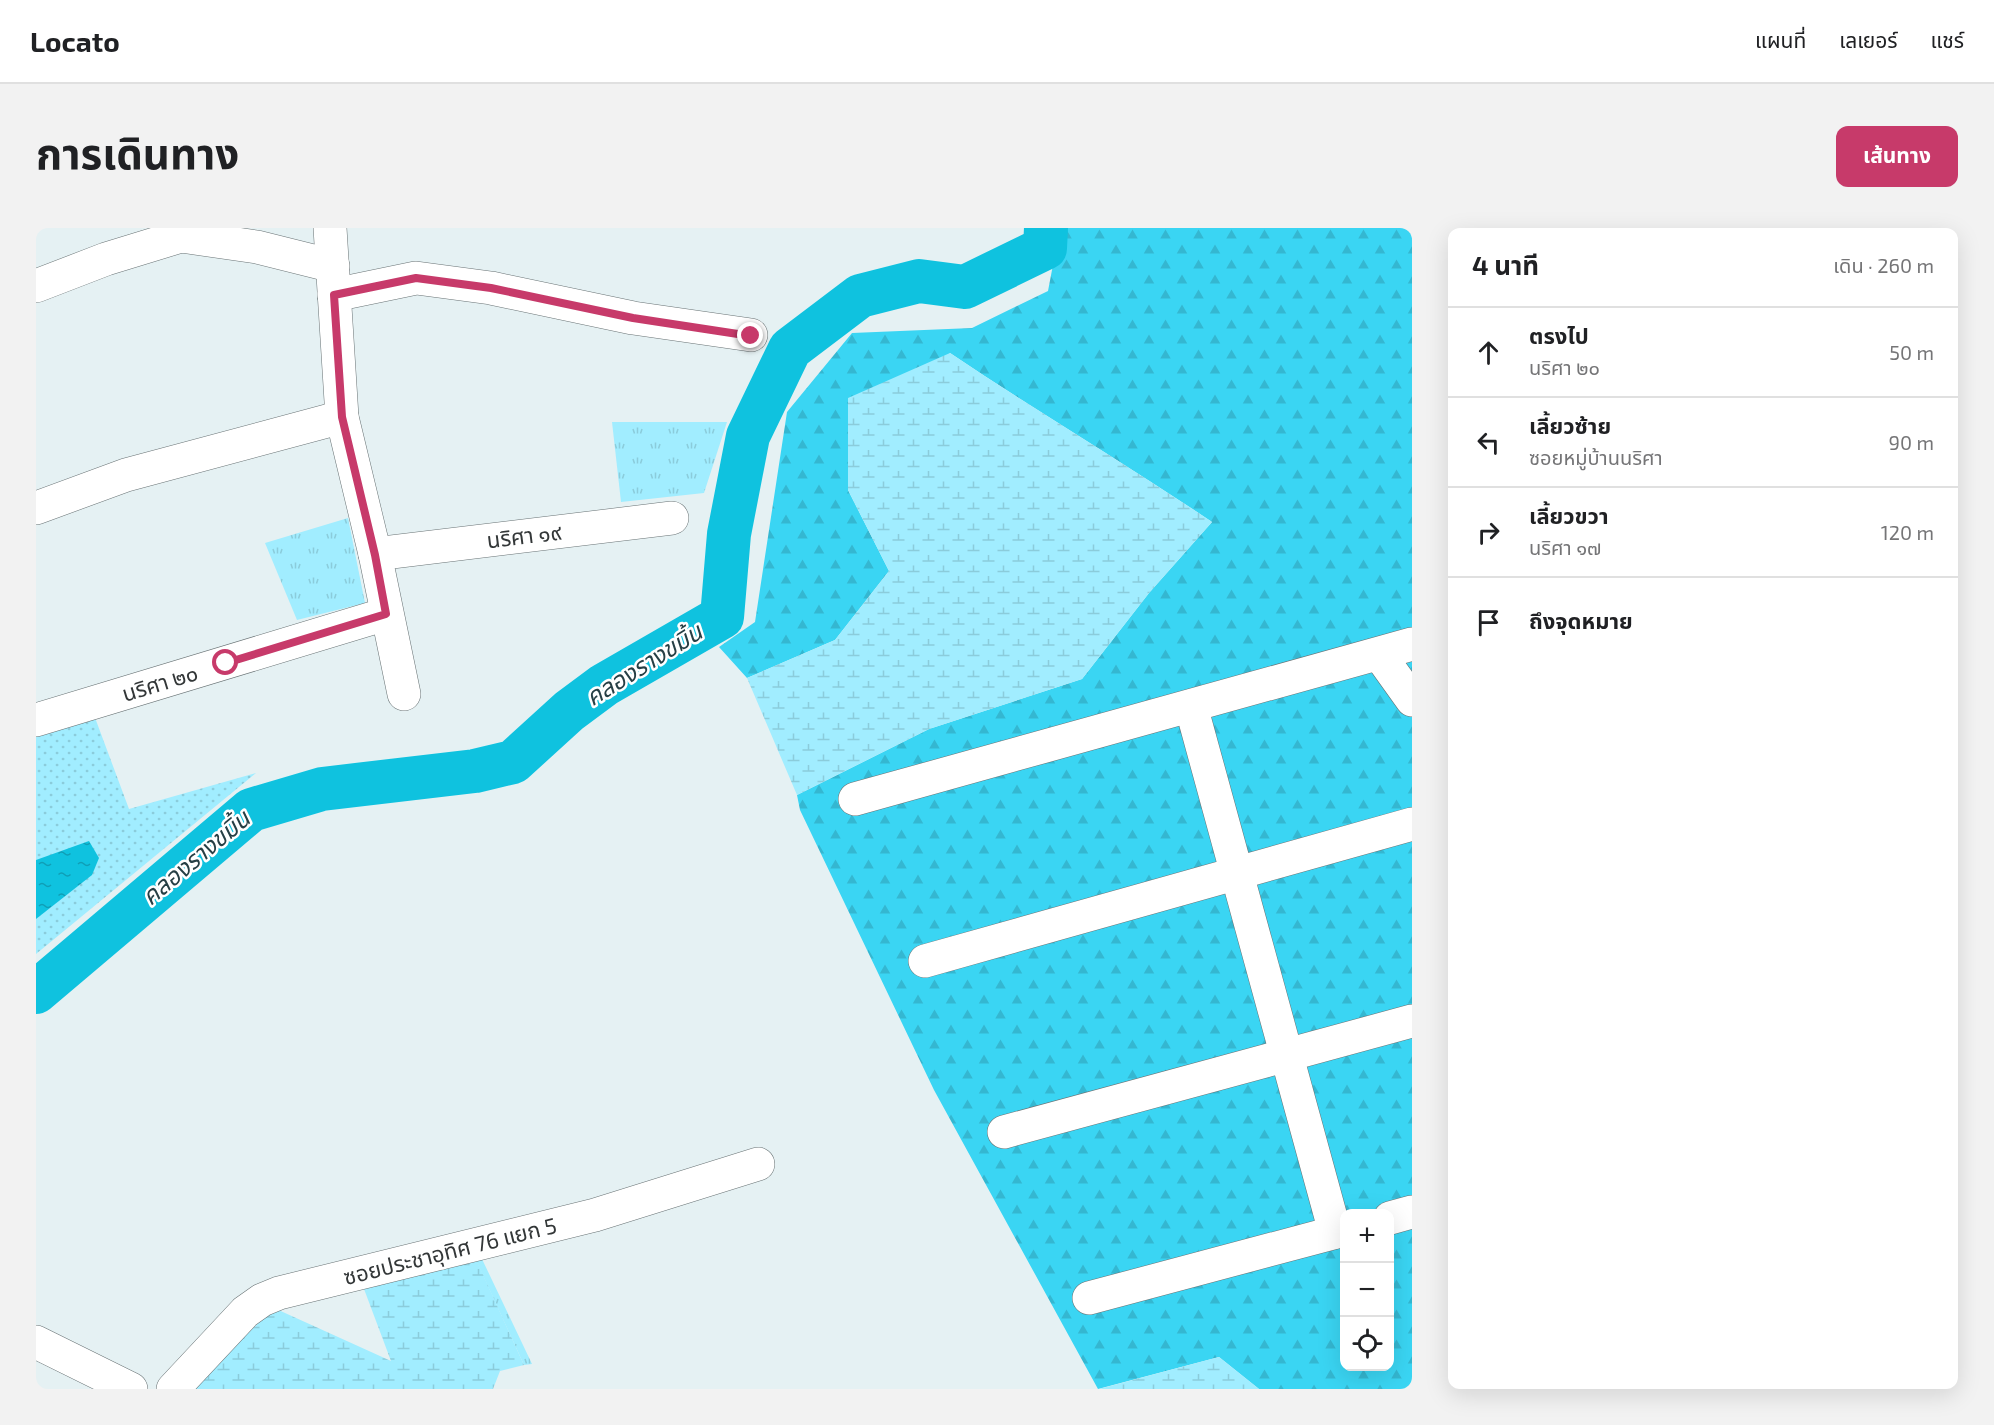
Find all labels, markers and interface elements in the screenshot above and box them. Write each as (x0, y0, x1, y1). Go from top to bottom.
text: Locato (30, 24, 120, 58)
text: แผนที่ (1755, 27, 1806, 52)
text: เลเยอร์ (1839, 27, 1898, 52)
text: แชร์ (1931, 27, 1964, 52)
button: เส้นทาง (1836, 126, 1958, 187)
text: การเดินทาง (36, 127, 239, 177)
text: 4 นาที (1472, 249, 1539, 280)
text: เดิน · 260 m (1833, 253, 1934, 277)
route end (737, 322, 763, 348)
text: ตรงไป (1529, 322, 1589, 348)
icon: ahead (1472, 336, 1505, 369)
text: 50 m (1889, 340, 1934, 364)
text: นริศา ๒๐ (1529, 355, 1600, 379)
text: เลี้ยวซ้าย (1529, 412, 1611, 438)
icon: left (1472, 426, 1505, 459)
text: 90 m (1889, 430, 1934, 454)
text: ซอยหมู่บ้านนริศา (1529, 445, 1663, 469)
text: เลี้ยวขวา (1529, 502, 1609, 528)
icon: right (1472, 516, 1505, 549)
street label: นริศา ๑๙ (485, 518, 563, 552)
text: 120 m (1881, 520, 1934, 544)
text: นริศา ๑๗ (1529, 535, 1601, 559)
icon: arrive (1472, 606, 1505, 639)
text: ถึงจุดหมาย (1529, 607, 1633, 633)
water label: คลองรางขมิ้น (580, 616, 708, 711)
route start (212, 649, 238, 675)
street label: นริศา ๒๐ (119, 658, 201, 706)
water label: คลองรางขมิ้น (135, 802, 256, 910)
map controls (1340, 1209, 1394, 1371)
button: + (1340, 1209, 1394, 1263)
street label: ซอยประชาอุทิศ 76 แยก 5 (340, 1211, 560, 1291)
button: − (1340, 1263, 1394, 1317)
button: locate (1340, 1317, 1394, 1371)

